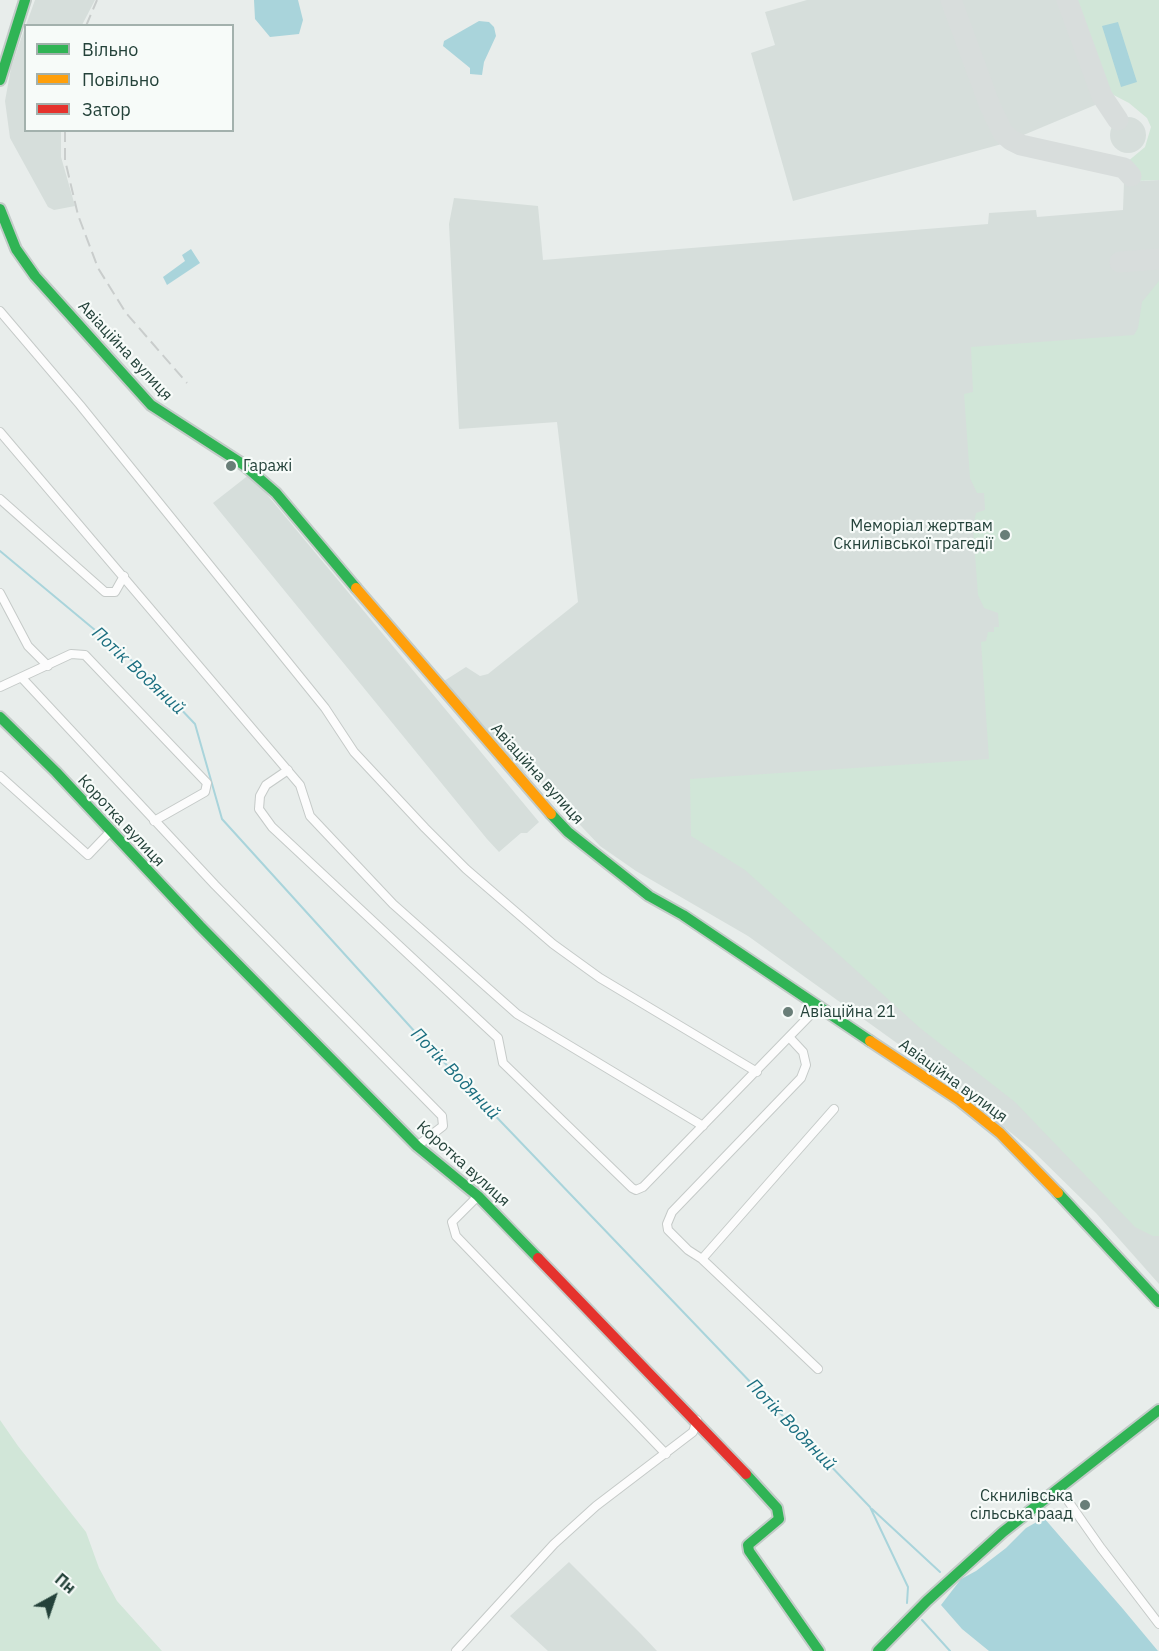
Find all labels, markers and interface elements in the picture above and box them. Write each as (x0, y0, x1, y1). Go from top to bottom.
legend (24, 24, 234, 132)
text: Вільно (82, 38, 138, 61)
text: Повільно (82, 68, 159, 91)
text: Затор (82, 98, 131, 121)
street label: Авіаційна вулиця (74, 297, 176, 405)
place label: Гаражі (243, 456, 292, 476)
marker: Гаражі (224, 459, 238, 473)
place label: Меморіал жертвам Скнилівської трагедії (833, 516, 993, 554)
marker: Меморіал жертвам Скнилівської трагедії (998, 528, 1012, 542)
water label: Потік Водяний (87, 622, 189, 720)
street label: Авіаційна вулиця (487, 719, 587, 829)
street label: Коротка вулиця (73, 771, 169, 871)
place label: Авіаційна 21 (800, 1002, 896, 1022)
marker: Авіаційна 21 (781, 1005, 795, 1019)
water label: Потік Водяний (406, 1024, 504, 1124)
street label: Авіаційна вулиця (895, 1035, 1011, 1127)
street label: Коротка вулиця (412, 1117, 514, 1211)
water label: Потік Водяний (742, 1375, 840, 1475)
place label: Скнилівська сільська раад (970, 1486, 1073, 1524)
marker: Скнилівська сільська раад (1078, 1498, 1092, 1512)
north arrow (24, 1567, 84, 1627)
text: Пн (51, 1569, 80, 1598)

